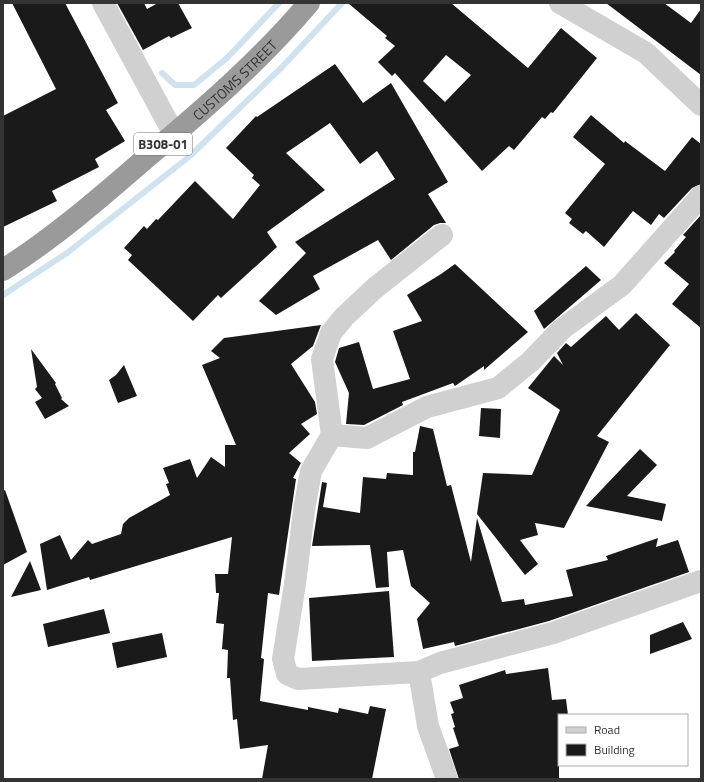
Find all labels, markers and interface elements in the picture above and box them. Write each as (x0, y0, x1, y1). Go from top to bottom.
street label: CUSTOMS STREET (187, 34, 282, 125)
road number: B308-01 (134, 133, 192, 155)
legend (558, 714, 688, 766)
text: Road (594, 720, 620, 739)
text: Building (594, 740, 635, 759)

